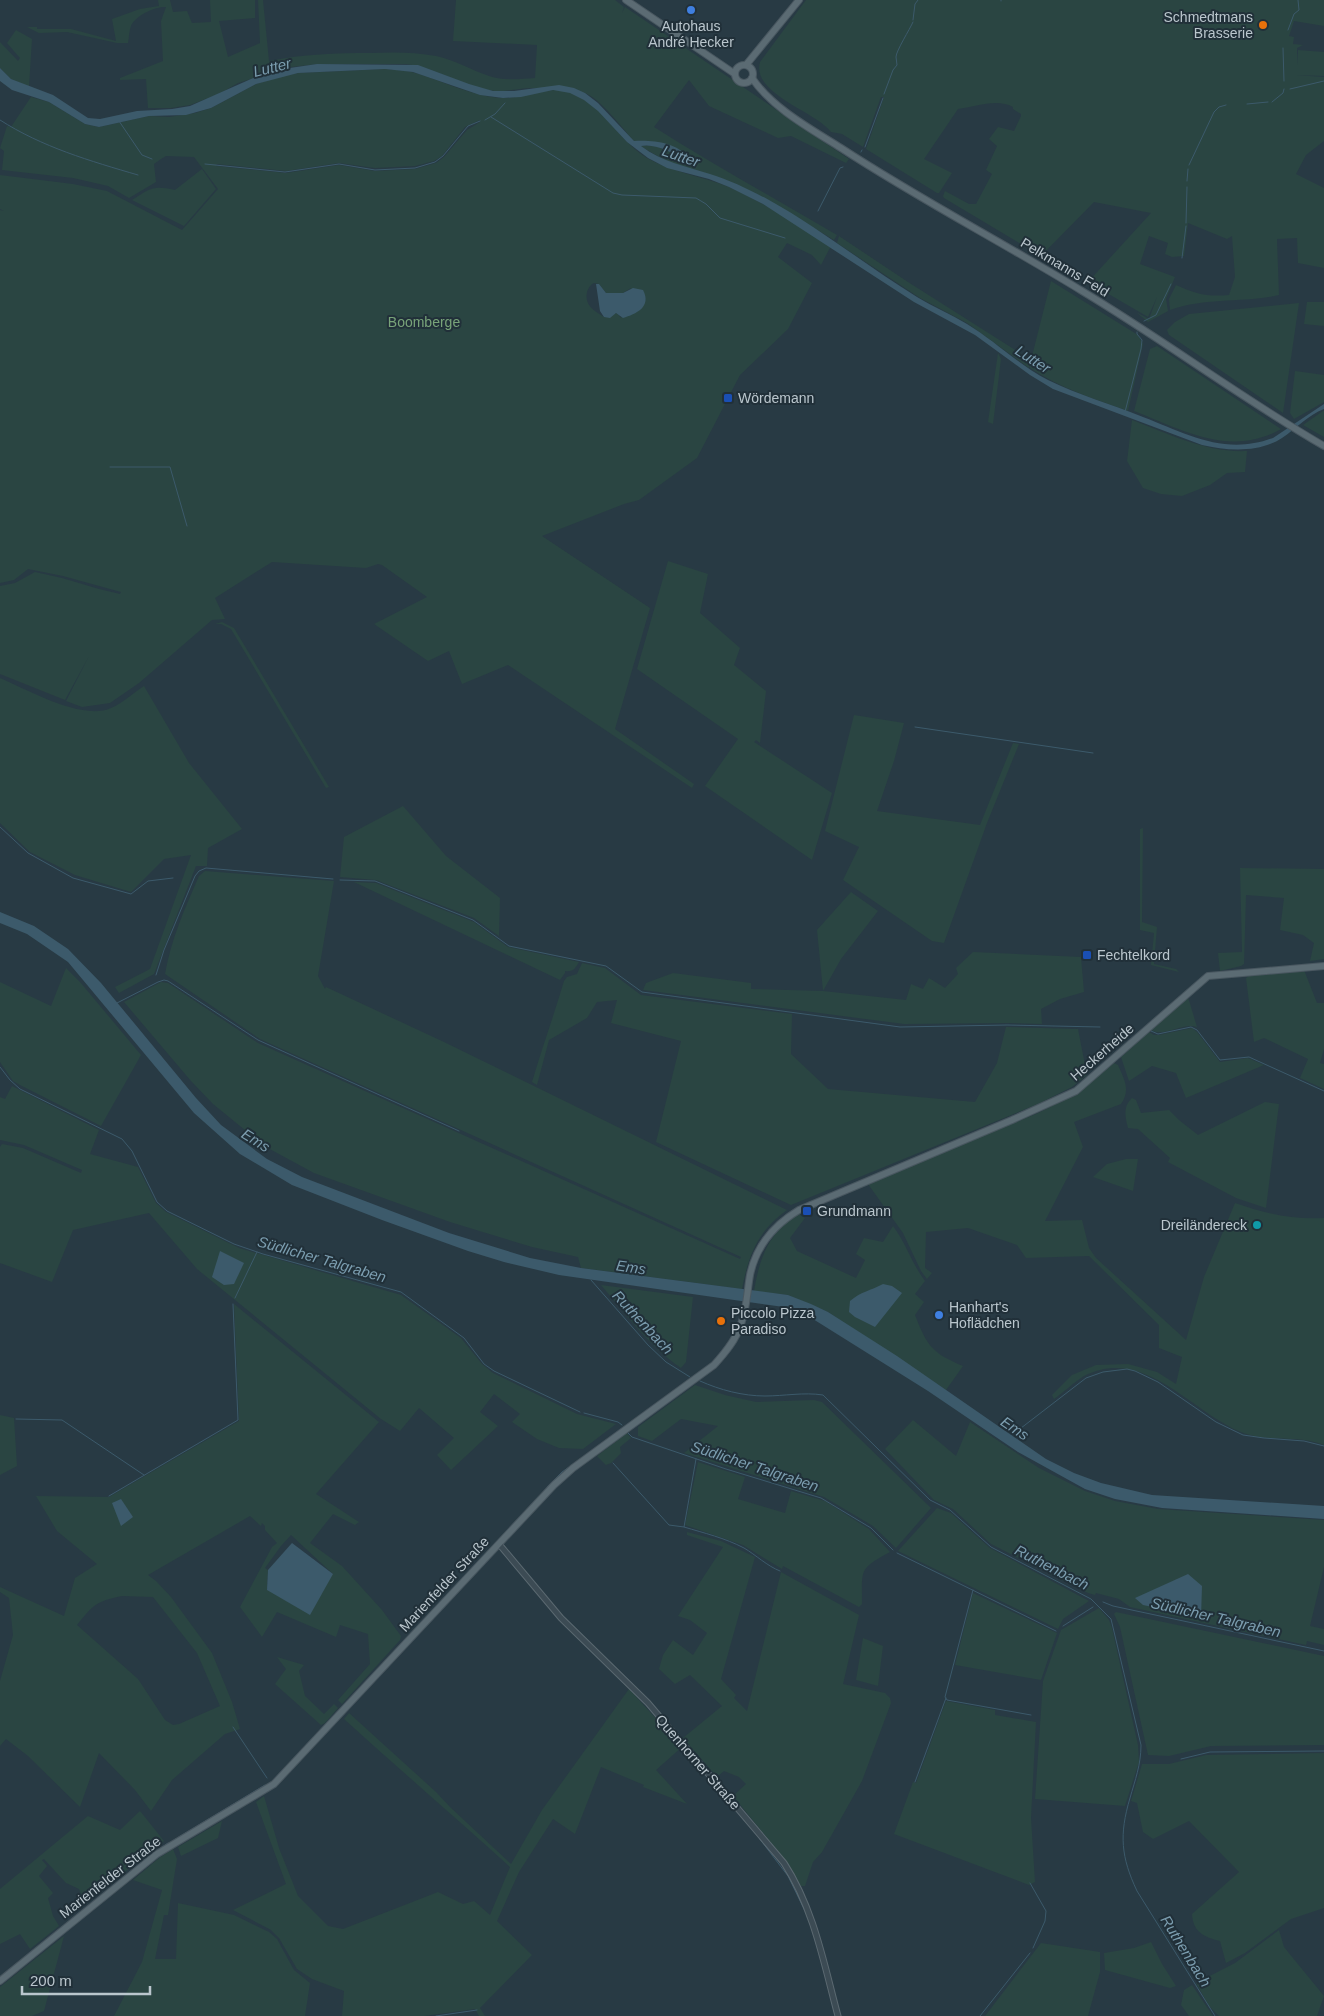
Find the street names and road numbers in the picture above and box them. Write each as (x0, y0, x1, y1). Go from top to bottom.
street label: Pelkmanns Feld (1018, 234, 1112, 300)
street label: Heckerheide (1067, 1020, 1137, 1084)
street label: Marienfelder Straße (396, 1533, 492, 1635)
street label: Quenhorner Straße (652, 1711, 744, 1813)
street label: Marienfelder Straße (56, 1832, 164, 1921)

